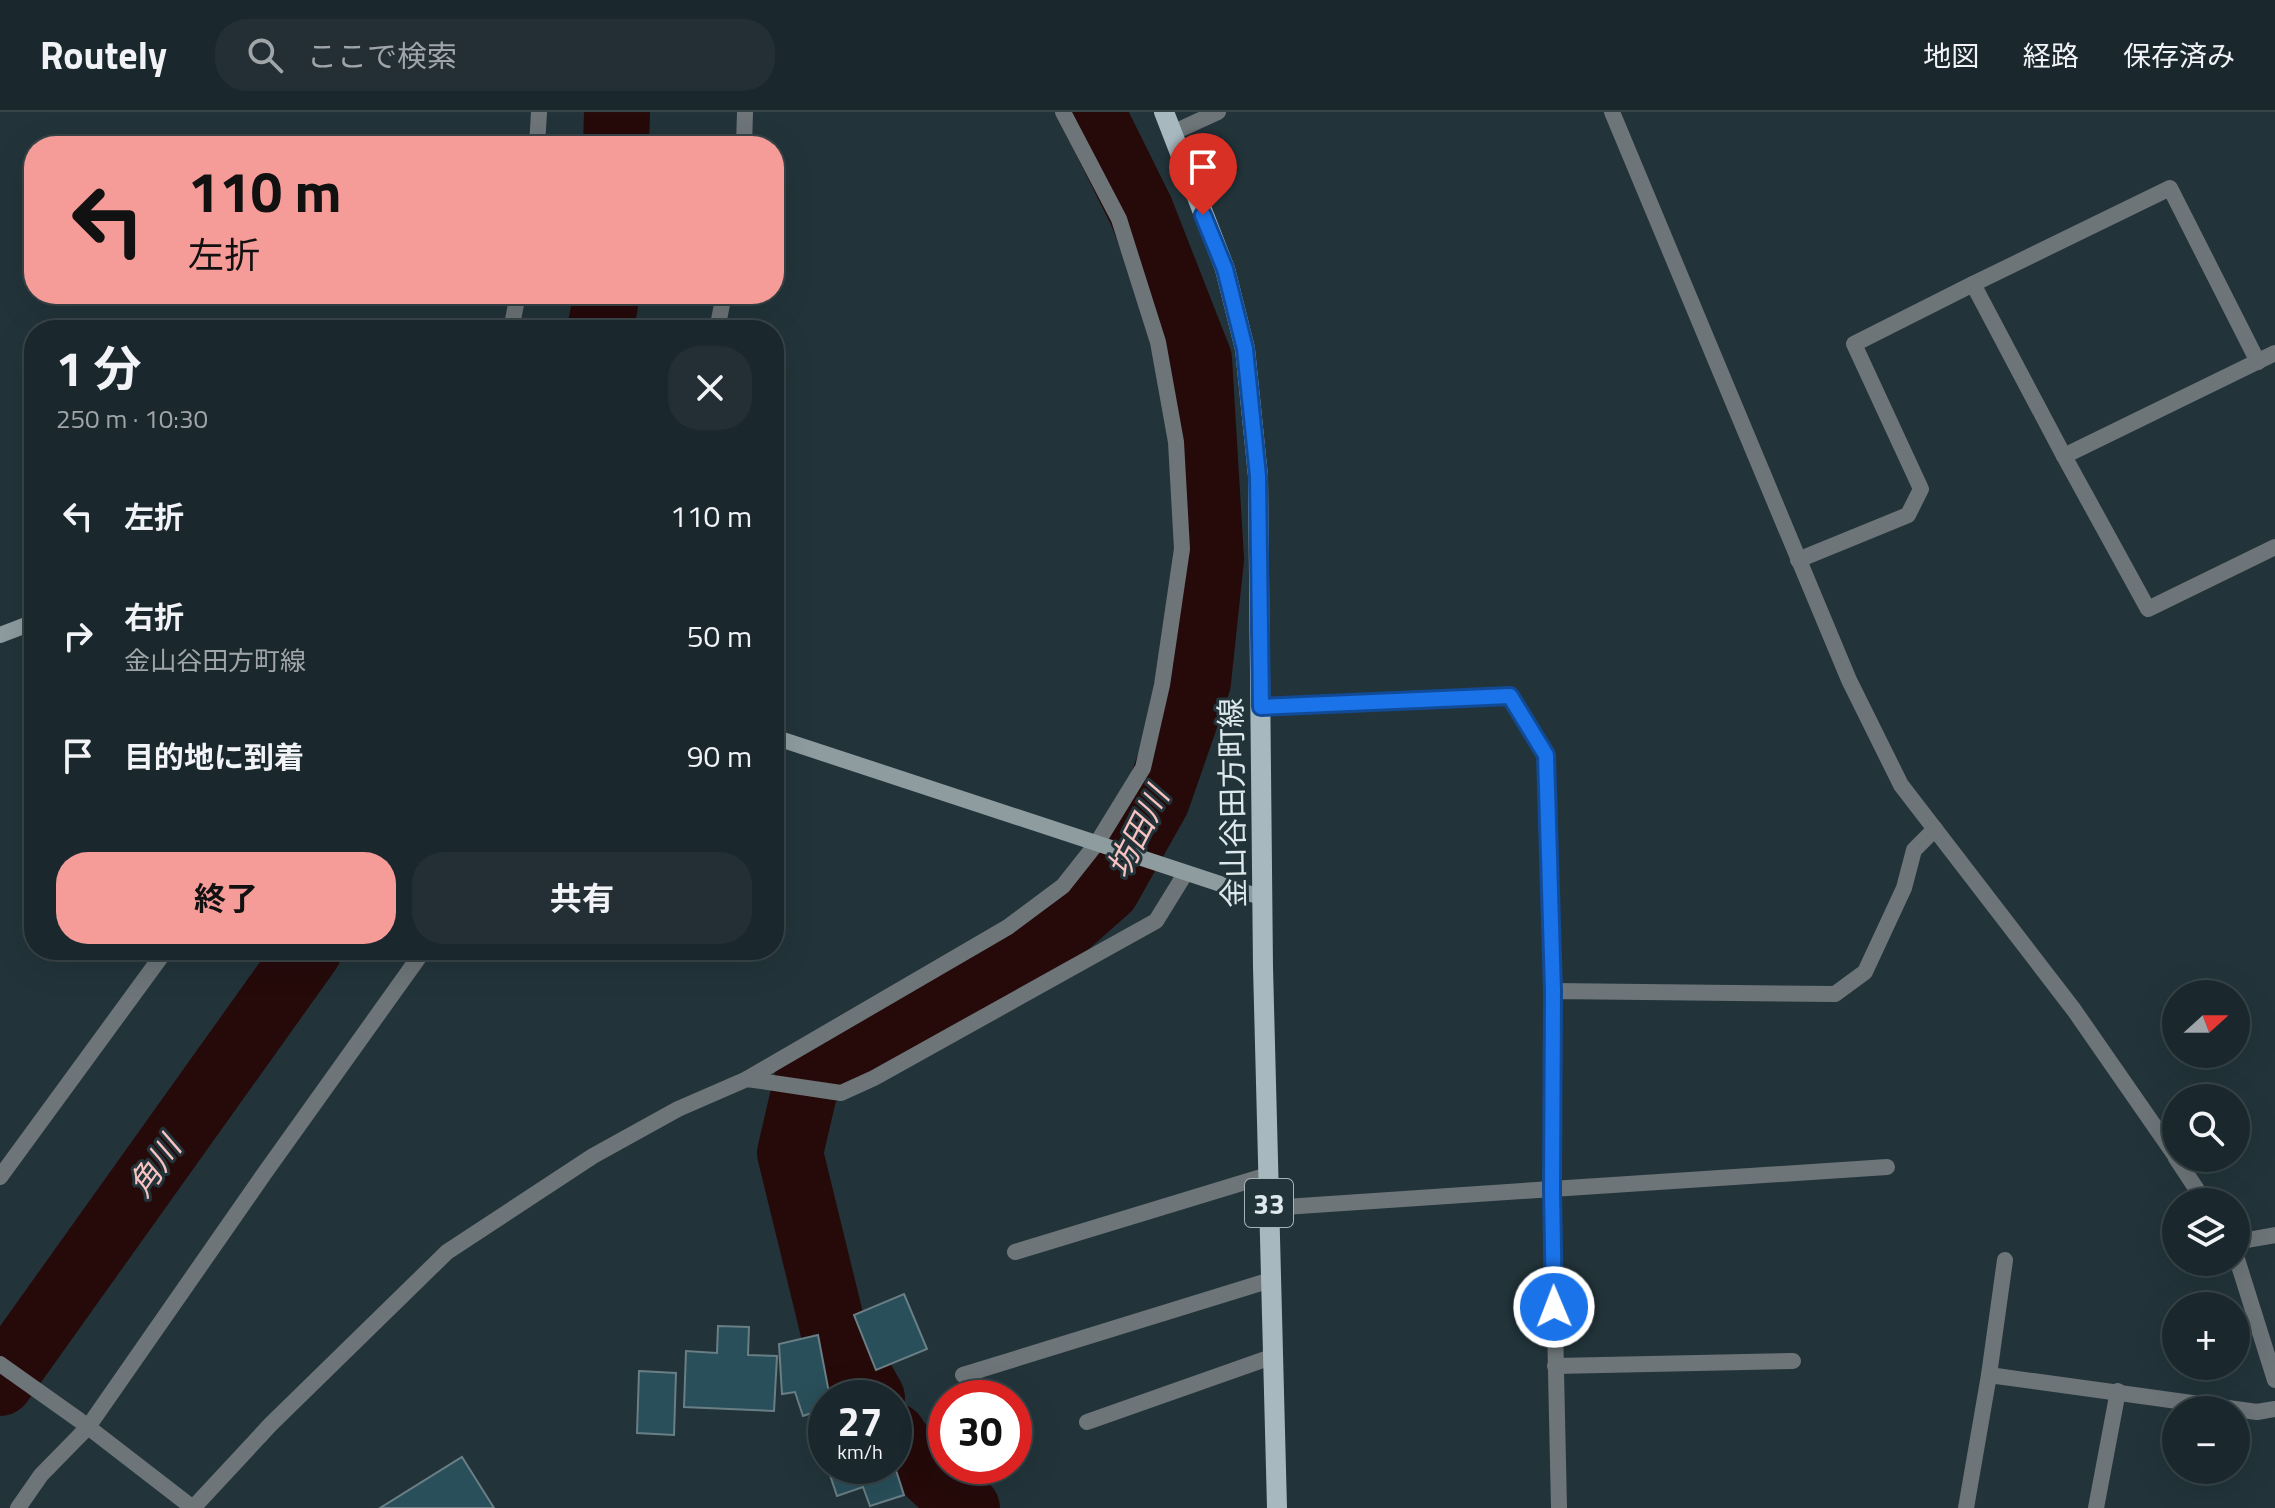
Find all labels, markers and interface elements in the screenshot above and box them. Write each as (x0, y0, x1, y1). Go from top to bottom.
search box (215, 19, 775, 91)
text: Routely (40, 26, 167, 84)
icon: search (243, 33, 287, 77)
text: ここで検索 (307, 33, 457, 79)
text: 地図 (1923, 34, 1979, 77)
text: 経路 (2023, 34, 2079, 77)
text: 保存済み (2123, 34, 2235, 77)
pin (1169, 133, 1237, 215)
icon: arrive (1181, 145, 1225, 189)
text: 110 m (188, 149, 341, 234)
icon: left (56, 168, 160, 272)
text: 左折 (188, 227, 260, 282)
text: 1 分 (56, 332, 141, 405)
button: close (668, 346, 752, 430)
text: 250 m · 10:30 (56, 399, 208, 438)
text: 110 m (670, 493, 752, 539)
icon: left (56, 494, 100, 538)
text: 左折 (124, 494, 184, 540)
text: 右折 (124, 594, 184, 640)
text: 50 m (687, 613, 752, 659)
icon: right (56, 614, 100, 658)
text: 金山谷田方町線 (124, 641, 306, 680)
street label: 金山谷田方町線 (1207, 698, 1257, 908)
text: 90 m (687, 733, 752, 779)
icon: arrive (56, 734, 100, 778)
text: 目的地に到着 (124, 734, 304, 780)
water label: 坊田川 (1094, 776, 1182, 886)
button: 終了 (56, 852, 396, 944)
button: 共有 (412, 852, 752, 944)
north arrow (2162, 980, 2250, 1068)
map controls (2162, 980, 2250, 1484)
button: search (2162, 1084, 2250, 1172)
water label: 角川 (116, 1124, 194, 1206)
road number: 33 (1245, 1179, 1293, 1227)
button: layers (2162, 1188, 2250, 1276)
position arrow (1512, 1265, 1596, 1349)
button: + (2162, 1292, 2250, 1380)
speed limit sign: 30 (928, 1380, 1032, 1484)
text: 27 (838, 1391, 882, 1452)
button: − (2162, 1396, 2250, 1484)
text: km/h (837, 1436, 883, 1467)

